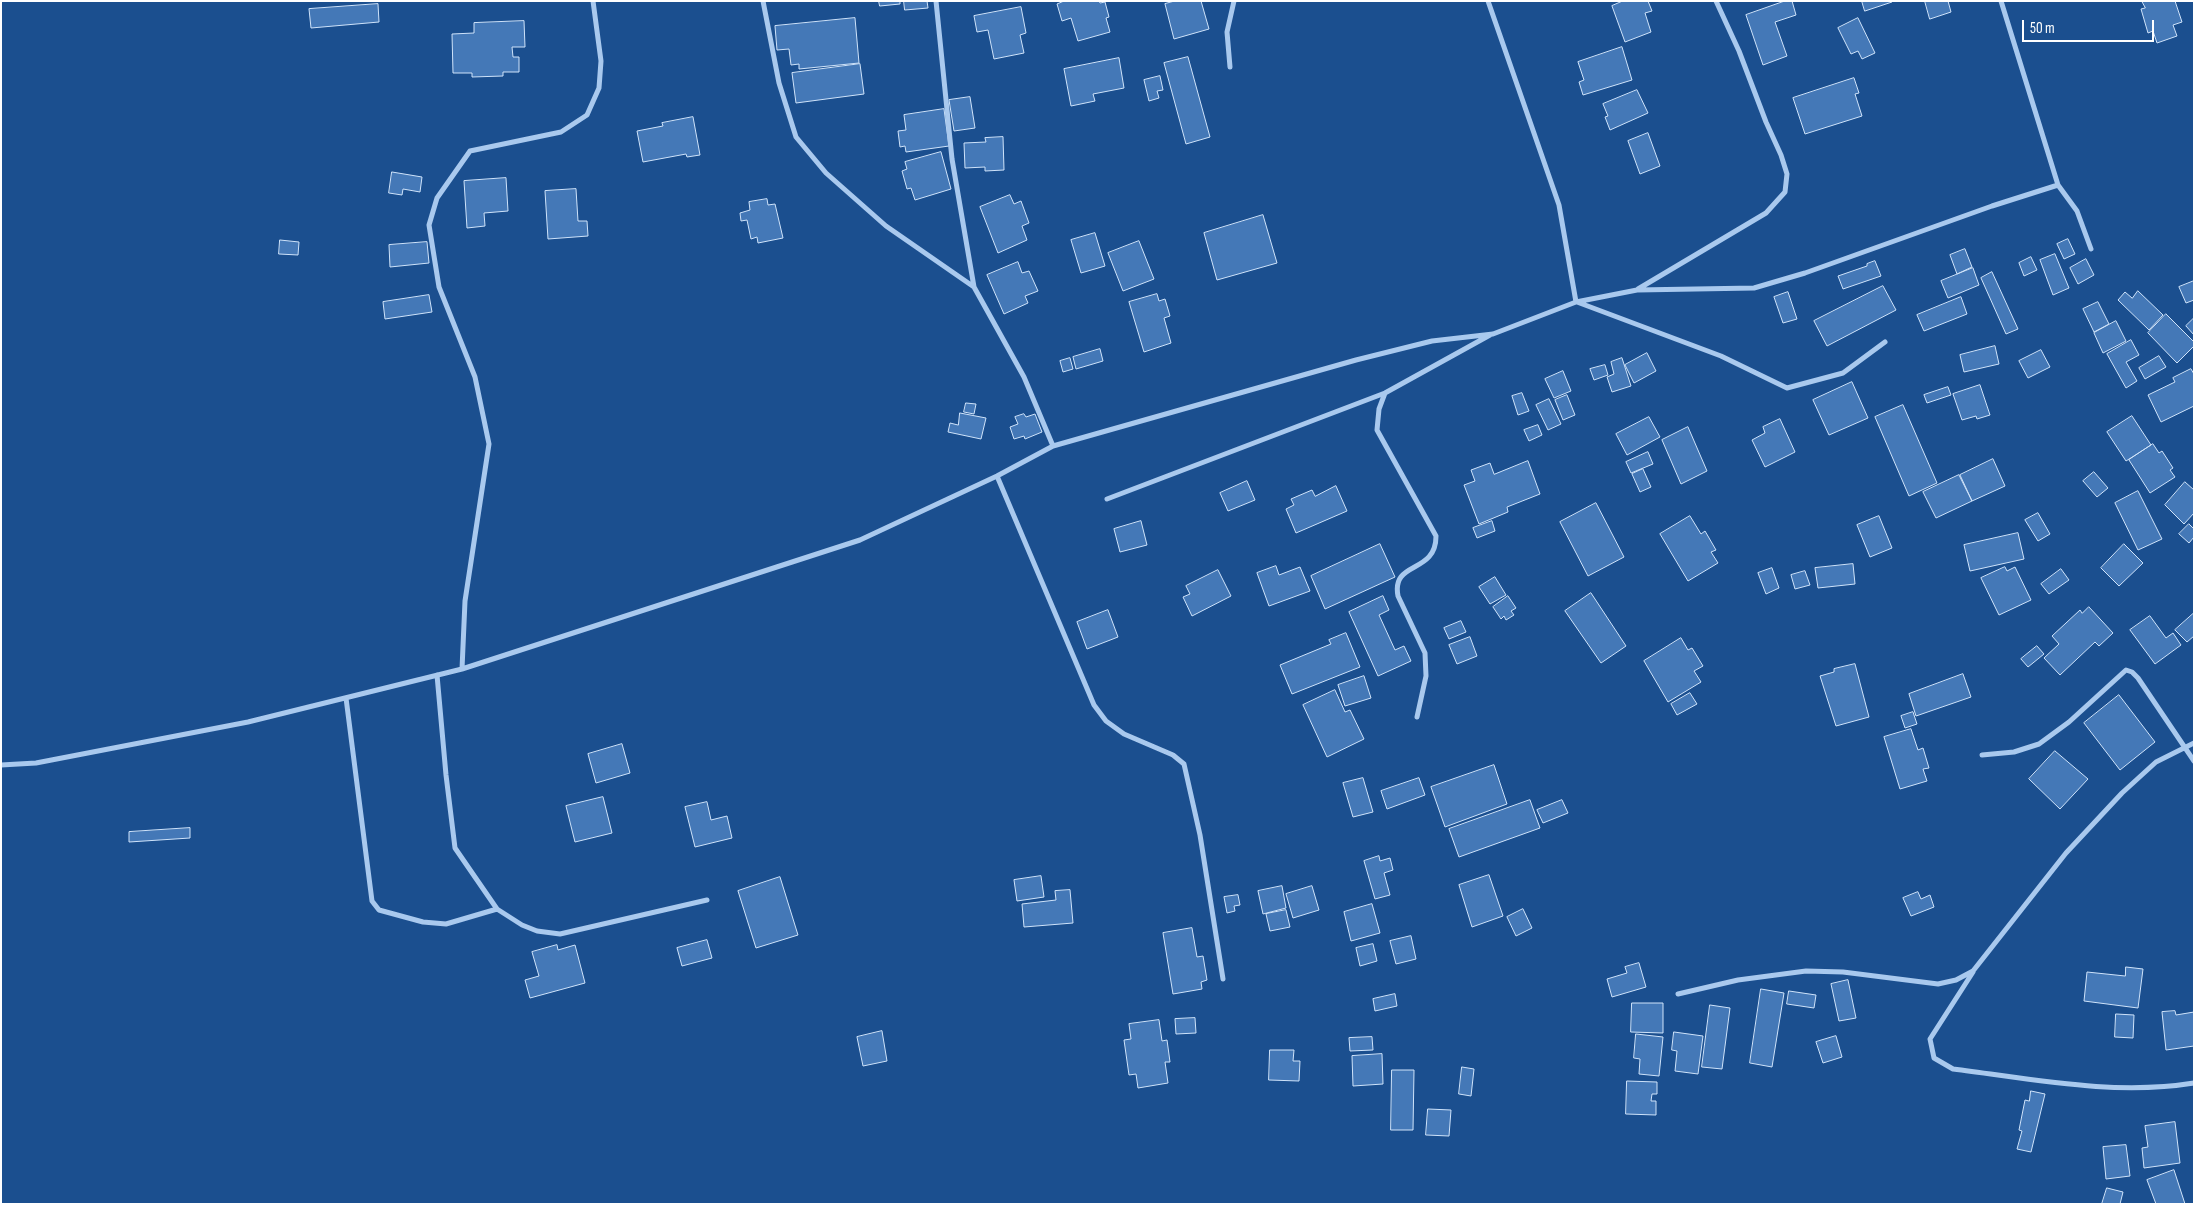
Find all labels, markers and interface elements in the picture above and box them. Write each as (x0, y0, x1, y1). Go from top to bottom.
scale bar (2025, 10, 2158, 42)
text: 50 m (2030, 19, 2055, 38)

